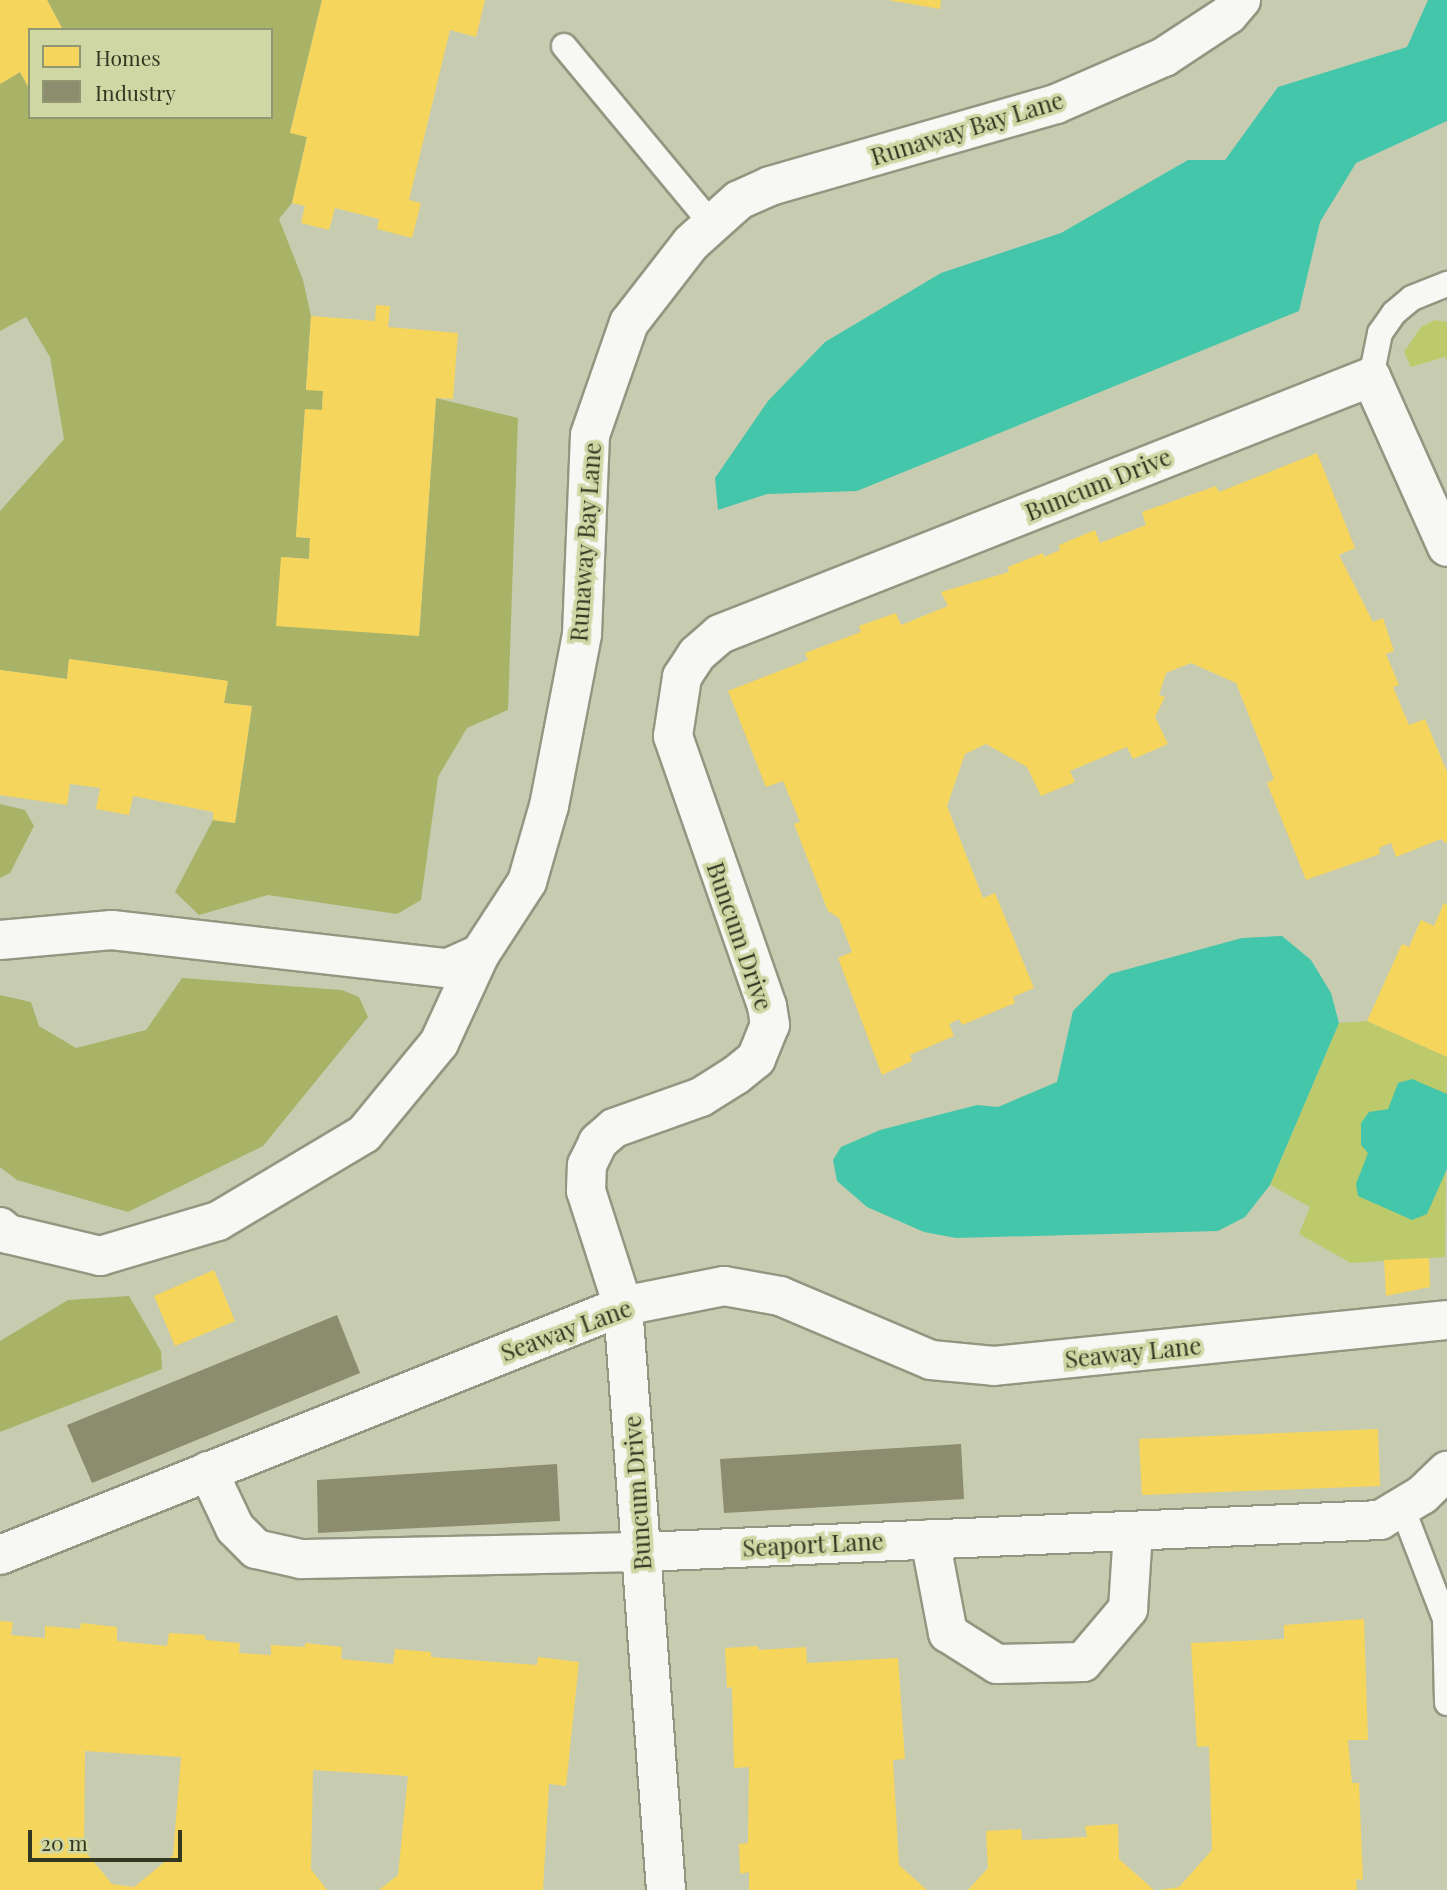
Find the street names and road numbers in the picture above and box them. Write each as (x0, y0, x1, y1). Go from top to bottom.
street label: Runaway Bay Lane (867, 85, 1067, 171)
street label: Runaway Bay Lane (564, 441, 606, 643)
street label: Buncum Drive (1021, 442, 1175, 526)
street label: Buncum Drive (701, 858, 779, 1014)
street label: Seaway Lane (496, 1293, 636, 1367)
street label: Seaway Lane (1063, 1330, 1203, 1374)
street label: Buncum Drive (617, 1415, 657, 1571)
street label: Seaport Lane (741, 1526, 885, 1562)

